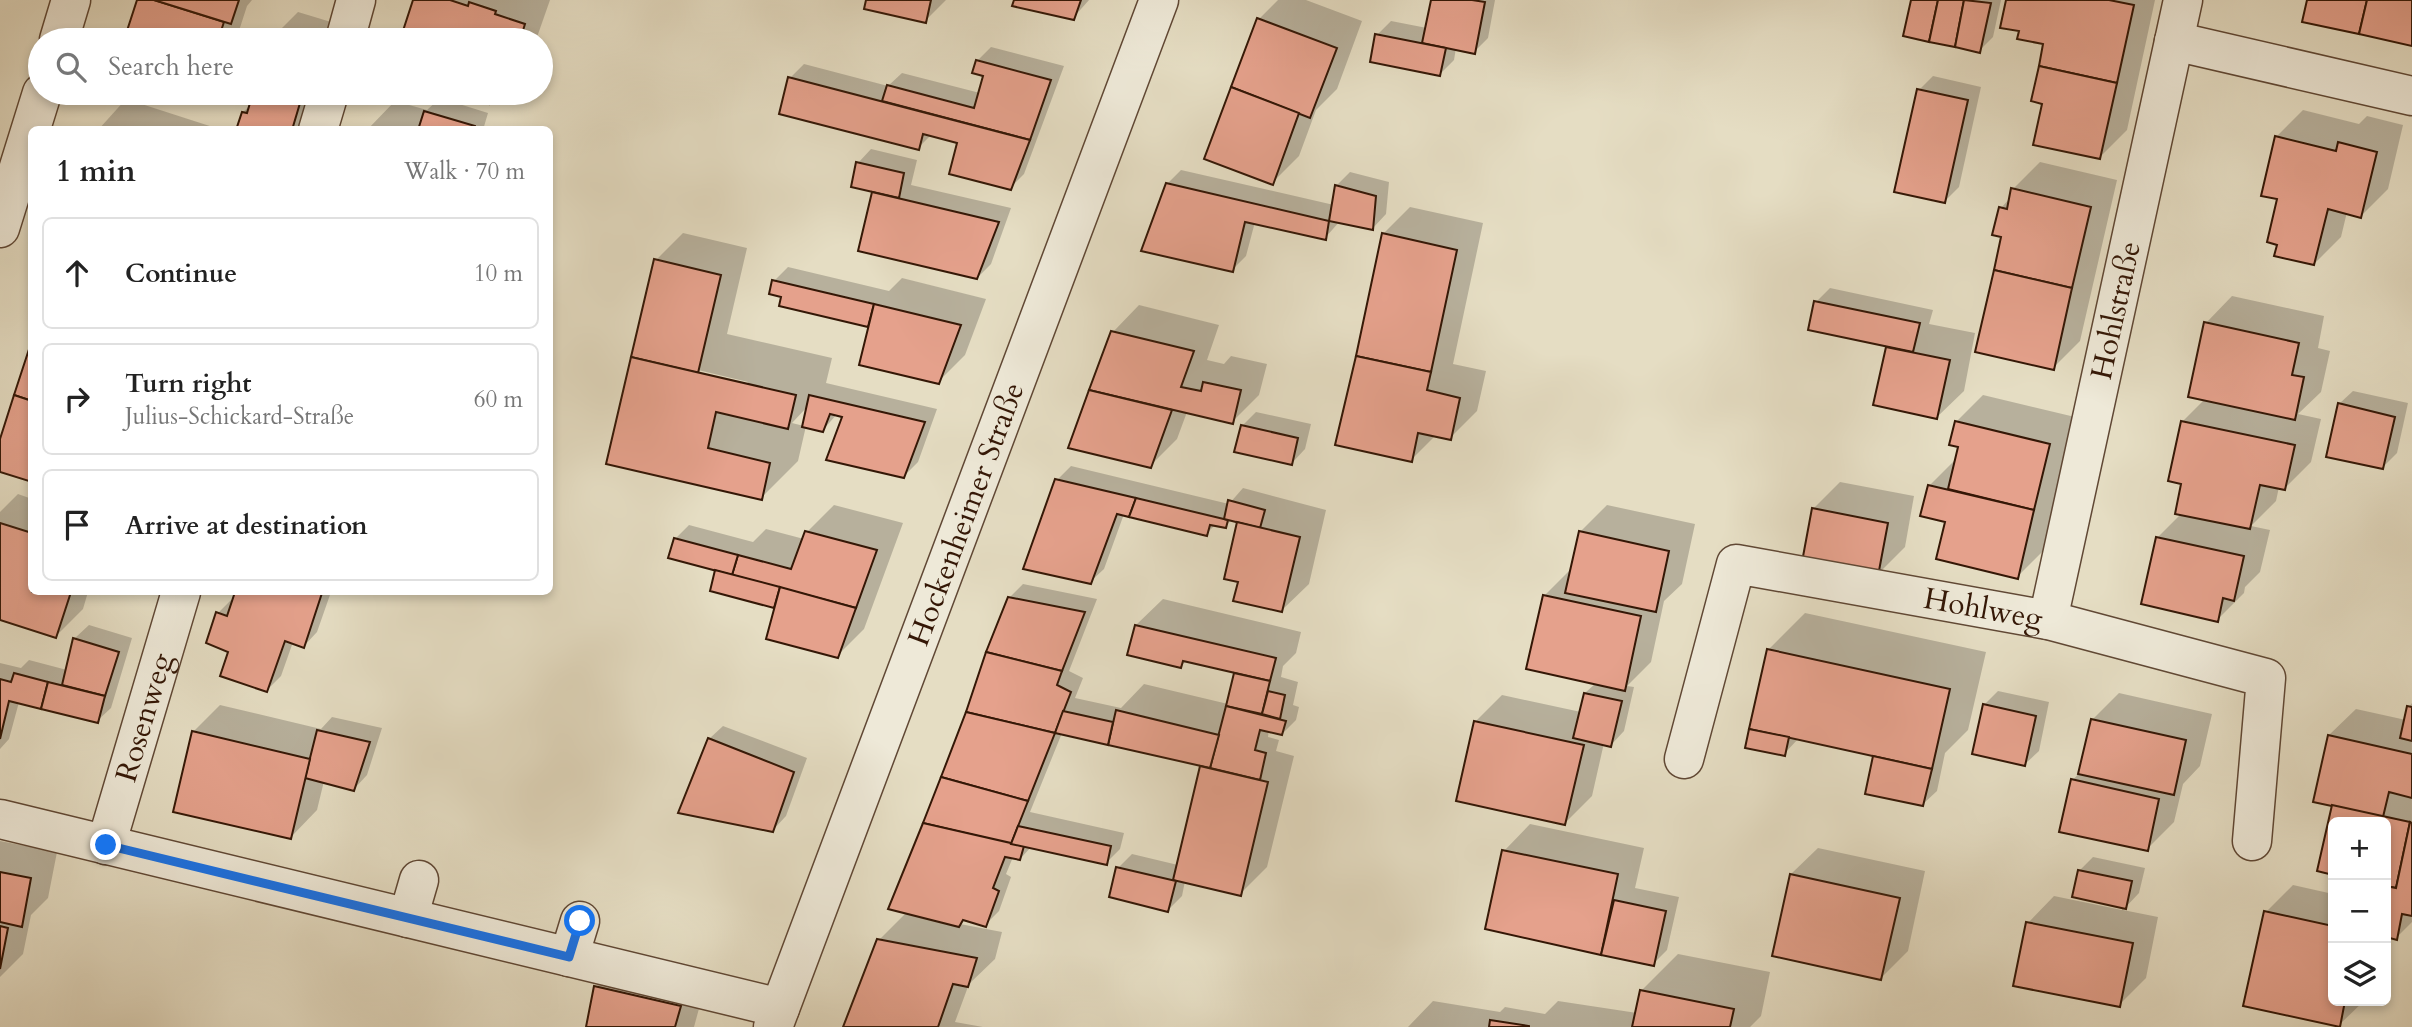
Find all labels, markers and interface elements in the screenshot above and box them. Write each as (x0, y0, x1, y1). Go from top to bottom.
search box (28, 28, 553, 105)
icon: search (52, 48, 90, 86)
text: Search here (108, 49, 234, 84)
text: 1 min (56, 151, 136, 192)
text: Walk · 70 m (404, 156, 525, 187)
street label: Hohlstraße (2081, 237, 2151, 383)
icon: ahead (58, 254, 96, 292)
text: Continue (125, 256, 237, 291)
text: 10 m (474, 258, 523, 289)
text: Turn right (125, 366, 252, 401)
street label: Hockenheimer Straße (898, 377, 1034, 652)
icon: right (58, 380, 96, 418)
text: 60 m (474, 384, 523, 415)
text: Julius-Schickard-Straße (125, 401, 354, 432)
icon: arrive (58, 506, 96, 544)
text: Arrive at destination (125, 508, 368, 543)
street label: Hohlweg (1921, 578, 2046, 640)
street label: Rosenweg (106, 648, 183, 787)
map controls (2328, 817, 2391, 1006)
button: + (2328, 817, 2391, 880)
route end (90, 829, 121, 860)
button: − (2328, 880, 2391, 943)
route start (564, 905, 595, 936)
button: layers (2328, 943, 2391, 1006)

